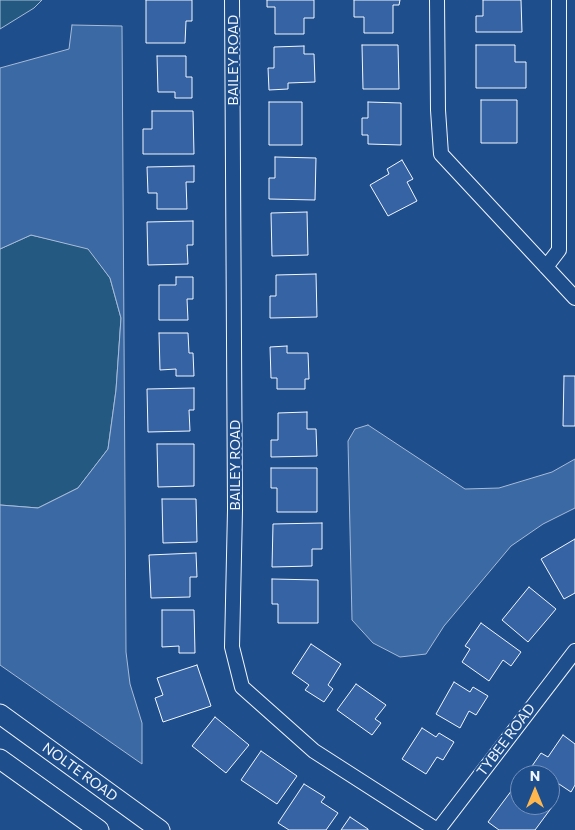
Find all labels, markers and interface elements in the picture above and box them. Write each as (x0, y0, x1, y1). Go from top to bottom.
street label: BAILEY ROAD (225, 15, 241, 105)
street label: BAILEY ROAD (227, 420, 243, 510)
street label: TYBEE ROAD (473, 700, 539, 780)
street label: NOLTE ROAD (39, 739, 121, 805)
north arrow (510, 765, 560, 815)
text: N (530, 767, 540, 784)

